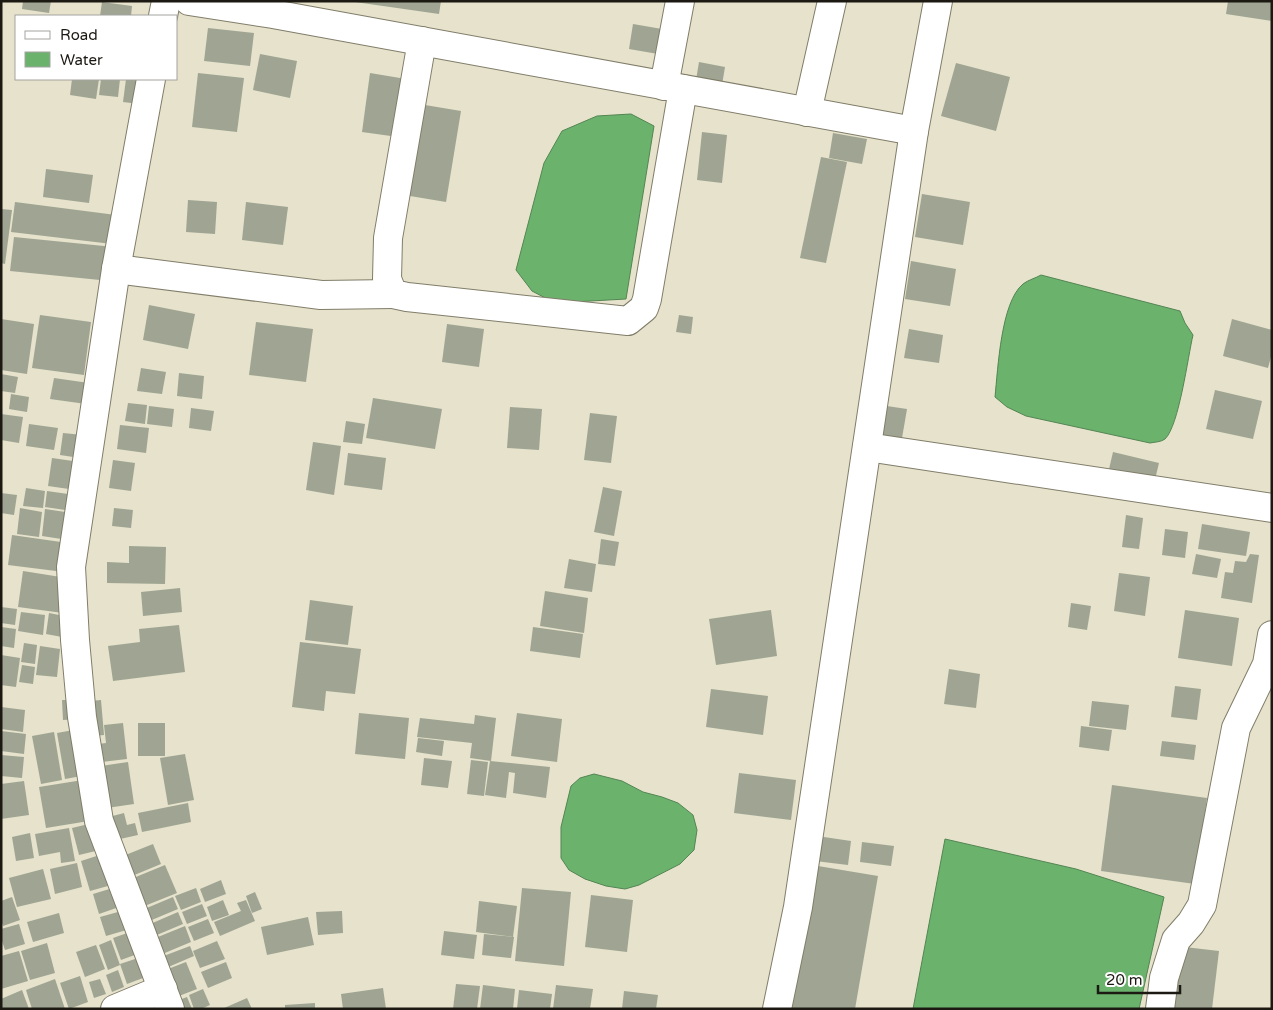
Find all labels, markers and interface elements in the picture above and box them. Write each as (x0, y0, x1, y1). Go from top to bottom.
legend (15, 15, 178, 80)
text: Road (60, 26, 98, 44)
text: Water (60, 51, 103, 69)
scale bar (1098, 962, 1180, 994)
text: 20 m (1106, 971, 1143, 989)

